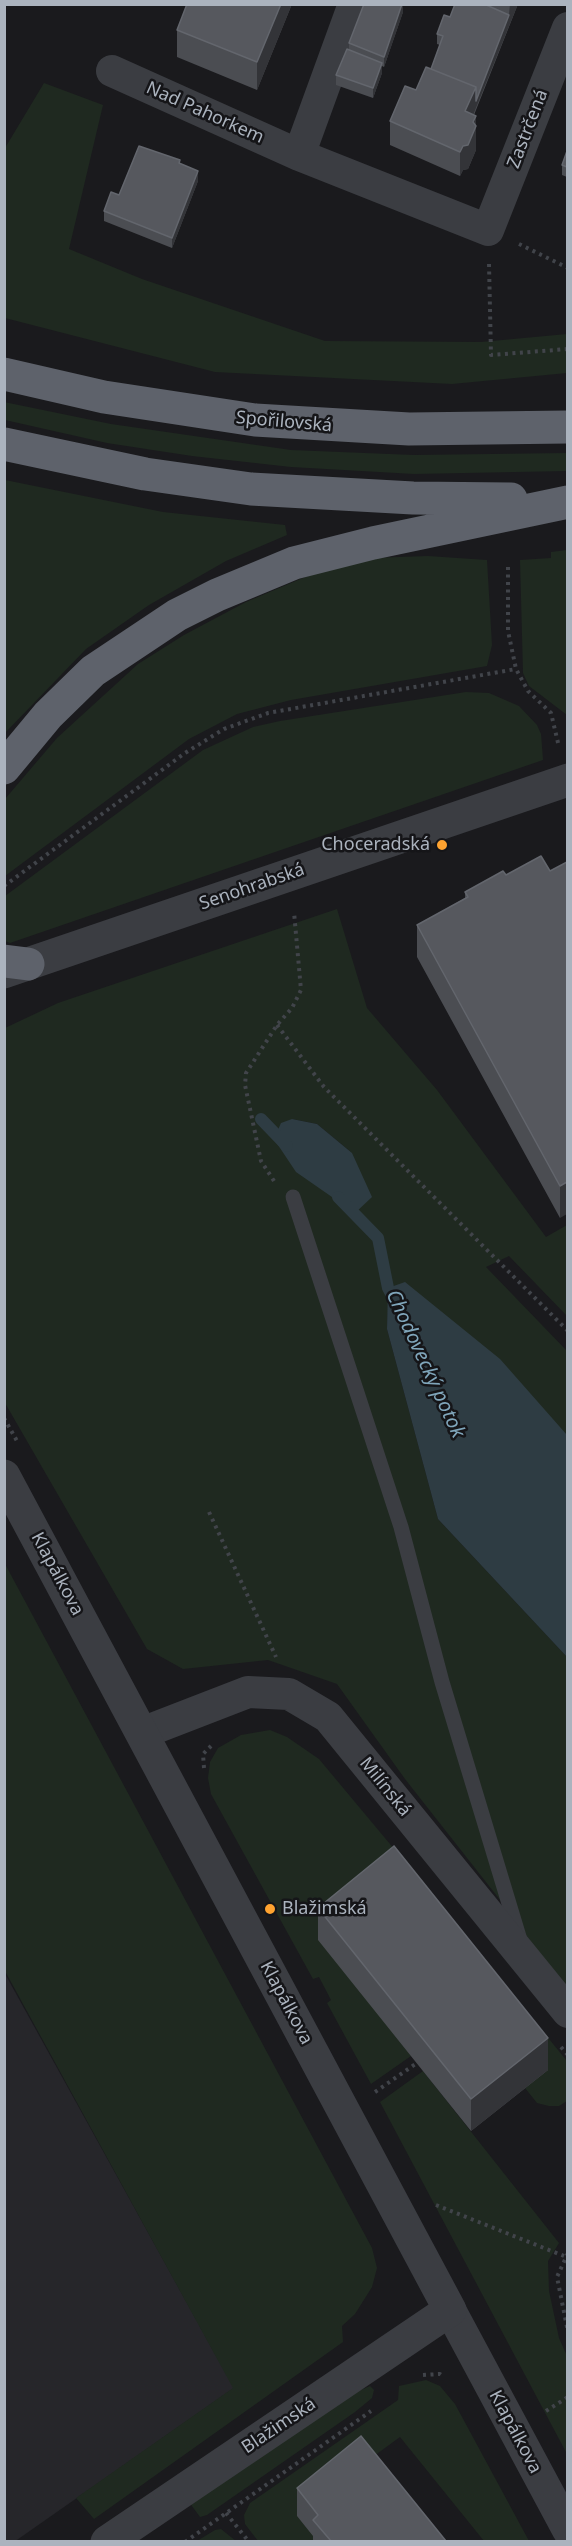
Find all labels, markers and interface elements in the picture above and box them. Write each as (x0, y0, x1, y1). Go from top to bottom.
street label: Nad Pahorkem (143, 77, 267, 149)
street label: Zastrčená (503, 87, 553, 171)
street label: Spořilovská (235, 407, 333, 437)
place label: Choceradská (321, 834, 430, 856)
marker: Choceradská (435, 838, 449, 852)
street label: Senohrabská (197, 859, 307, 915)
water label: Chodovecký potok (380, 1286, 470, 1442)
street label: Klapálkova (26, 1529, 88, 1619)
street label: Milínská (355, 1753, 415, 1821)
place label: Blažimská (282, 1898, 367, 1920)
marker: Blažimská (263, 1902, 277, 1916)
street label: Klapálkova (255, 1958, 317, 2048)
street label: Klapálkova (484, 2387, 546, 2477)
street label: Blažimská (238, 2393, 320, 2459)

